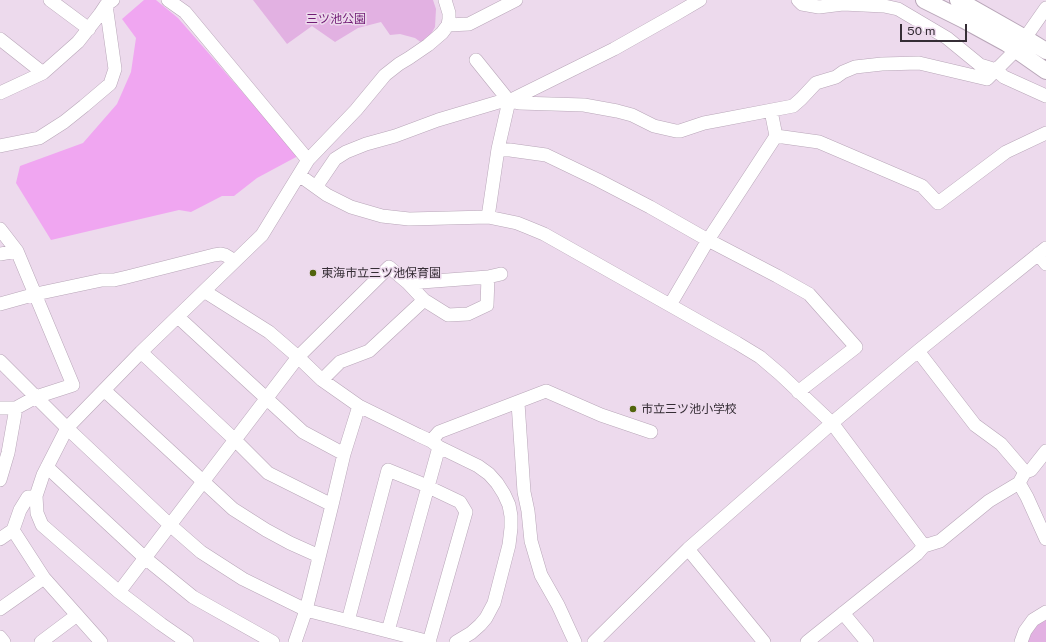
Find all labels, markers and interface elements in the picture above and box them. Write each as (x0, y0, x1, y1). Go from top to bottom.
park label: 三ツ池公園 (306, 12, 366, 26)
scale bar (902, 16, 969, 42)
text: 50 m (907, 24, 935, 38)
place label: 東海市立三ツ池保育園 (321, 266, 441, 280)
marker: 東海市立三ツ池保育園 (308, 268, 318, 278)
place label: 市立三ツ池小学校 (641, 402, 737, 416)
marker: 市立三ツ池小学校 (628, 404, 638, 414)

